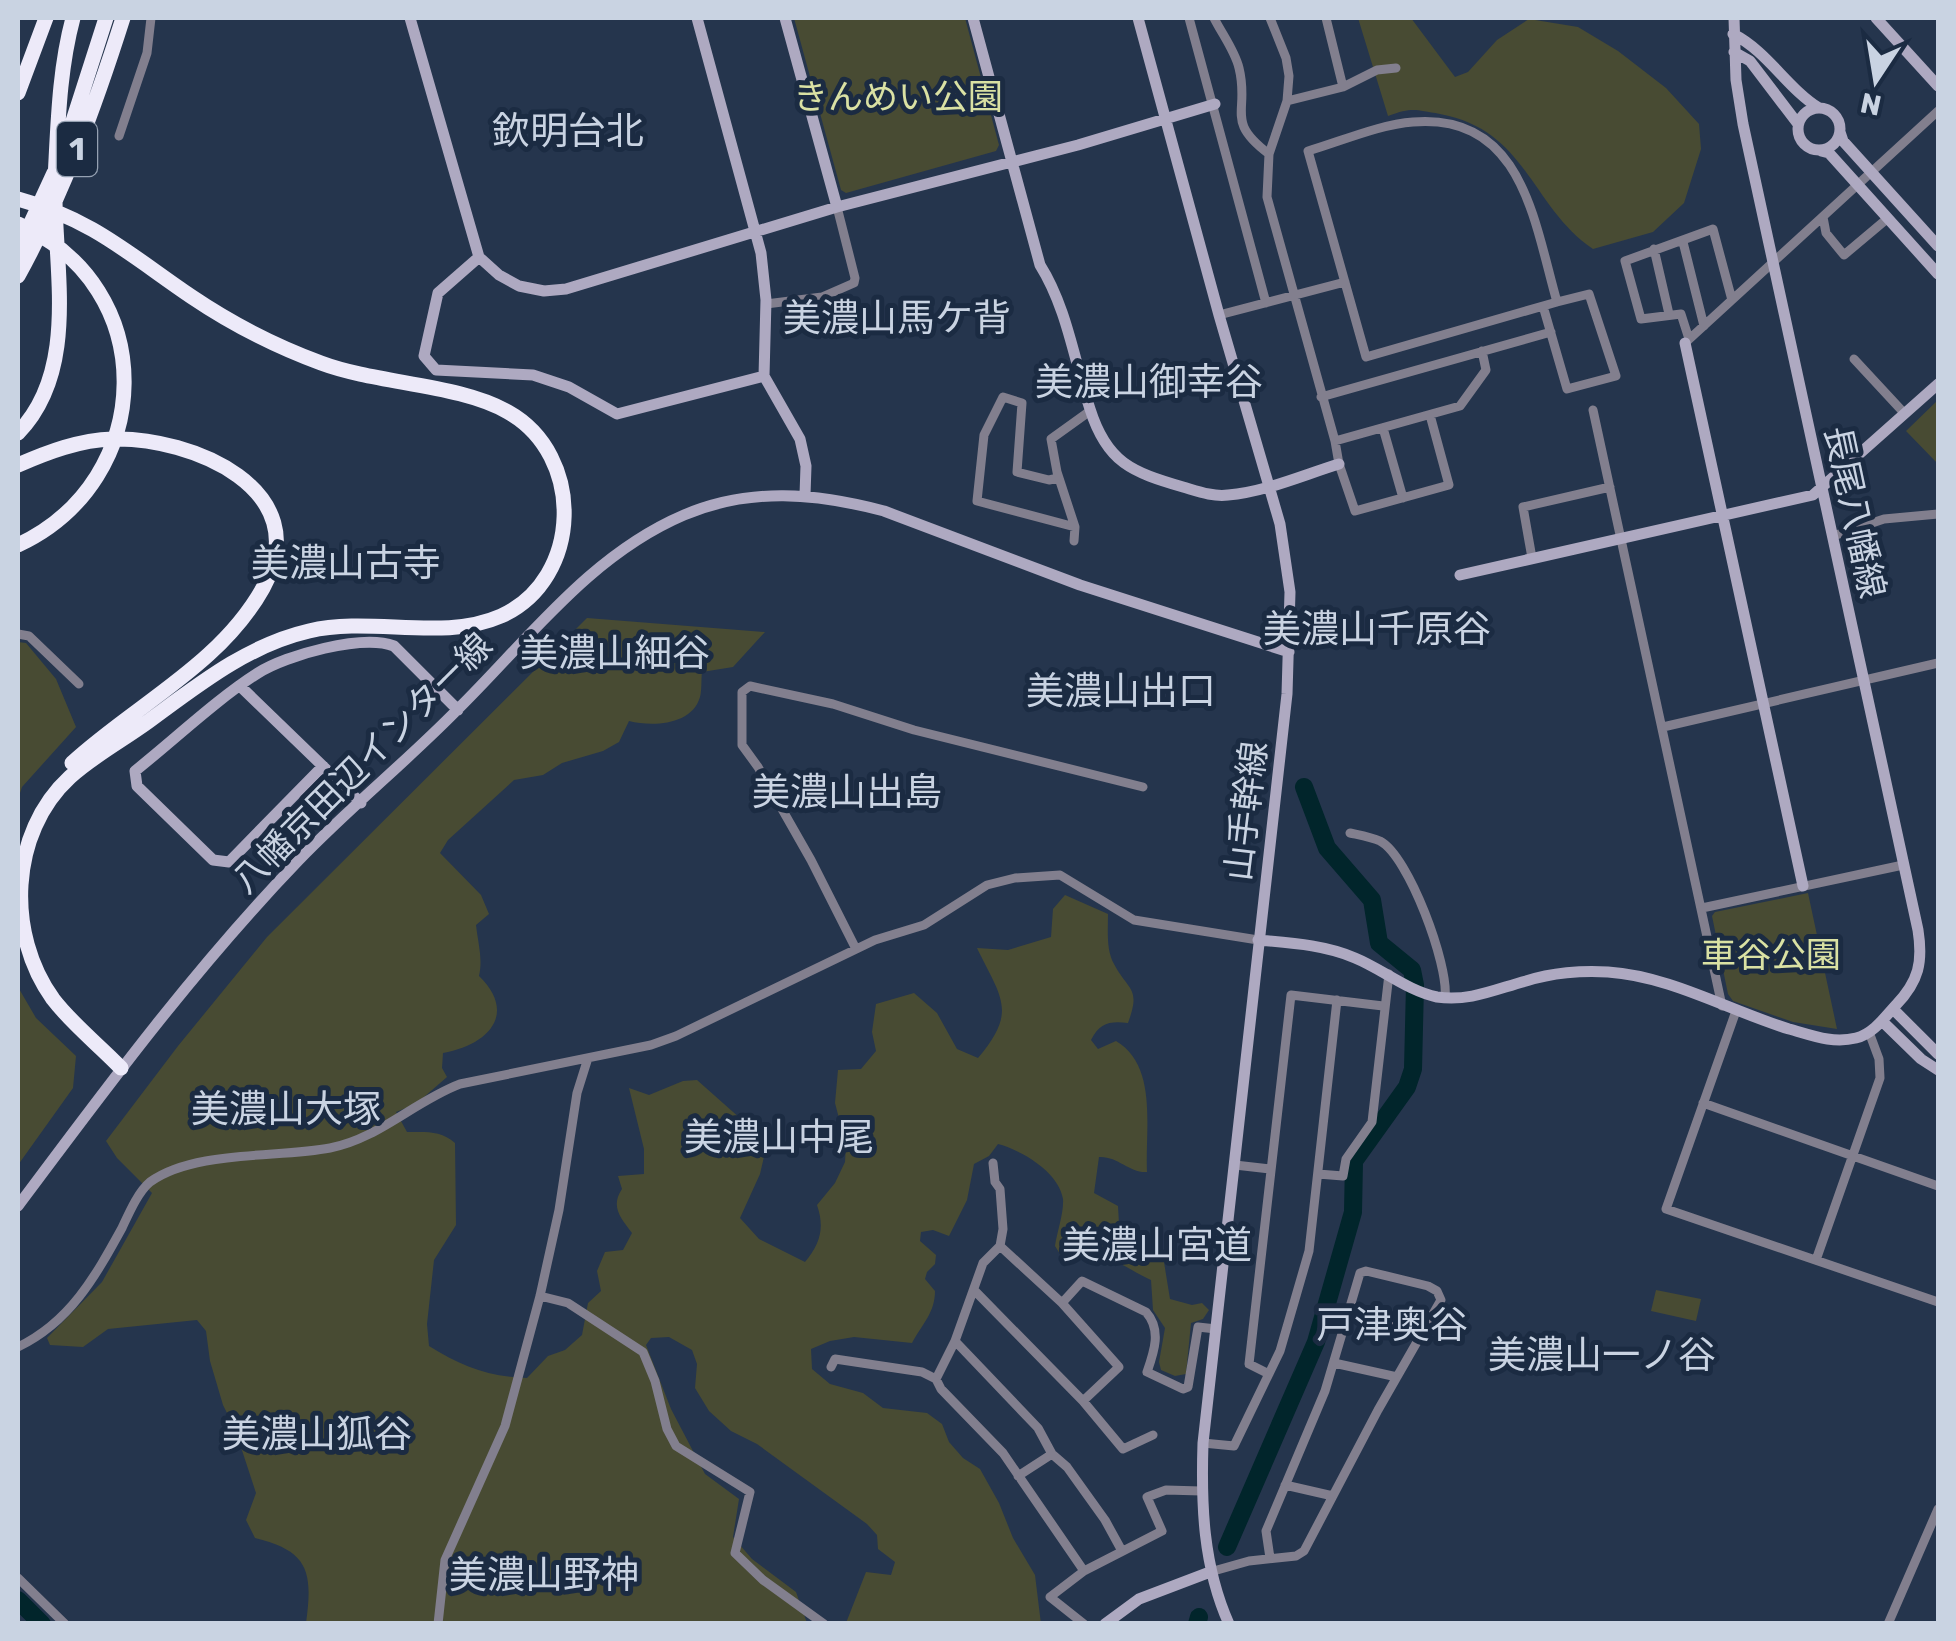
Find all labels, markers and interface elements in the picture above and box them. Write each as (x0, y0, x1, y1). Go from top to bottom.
north arrow (1826, 30, 1926, 130)
park label: きんめい公園 (793, 76, 1003, 118)
text: N (1858, 86, 1884, 122)
district label: 欽明台北 (492, 108, 644, 154)
road number: 1 (57, 122, 97, 176)
district label: 美濃山馬ケ背 (783, 295, 1011, 341)
district label: 美濃山御幸谷 (1035, 359, 1263, 405)
street label: 長尾八幡線 (1816, 422, 1894, 602)
district label: 美濃山古寺 (251, 540, 441, 586)
district label: 美濃山千原谷 (1263, 606, 1491, 652)
street label: 八幡京田辺インター線 (223, 624, 501, 902)
district label: 美濃山細谷 (520, 630, 710, 676)
district label: 美濃山出口 (1026, 668, 1216, 714)
street label: 山手幹線 (1217, 739, 1275, 883)
district label: 美濃山出島 (752, 769, 942, 815)
park label: 車谷公園 (1701, 934, 1841, 976)
district label: 美濃山大塚 (191, 1086, 381, 1132)
district label: 美濃山中尾 (684, 1114, 874, 1160)
district label: 美濃山宮道 (1062, 1222, 1252, 1268)
district label: 戸津奥谷 (1316, 1302, 1468, 1348)
district label: 美濃山一ノ谷 (1488, 1332, 1716, 1378)
district label: 美濃山狐谷 (222, 1411, 412, 1457)
district label: 美濃山野神 (449, 1552, 639, 1598)

